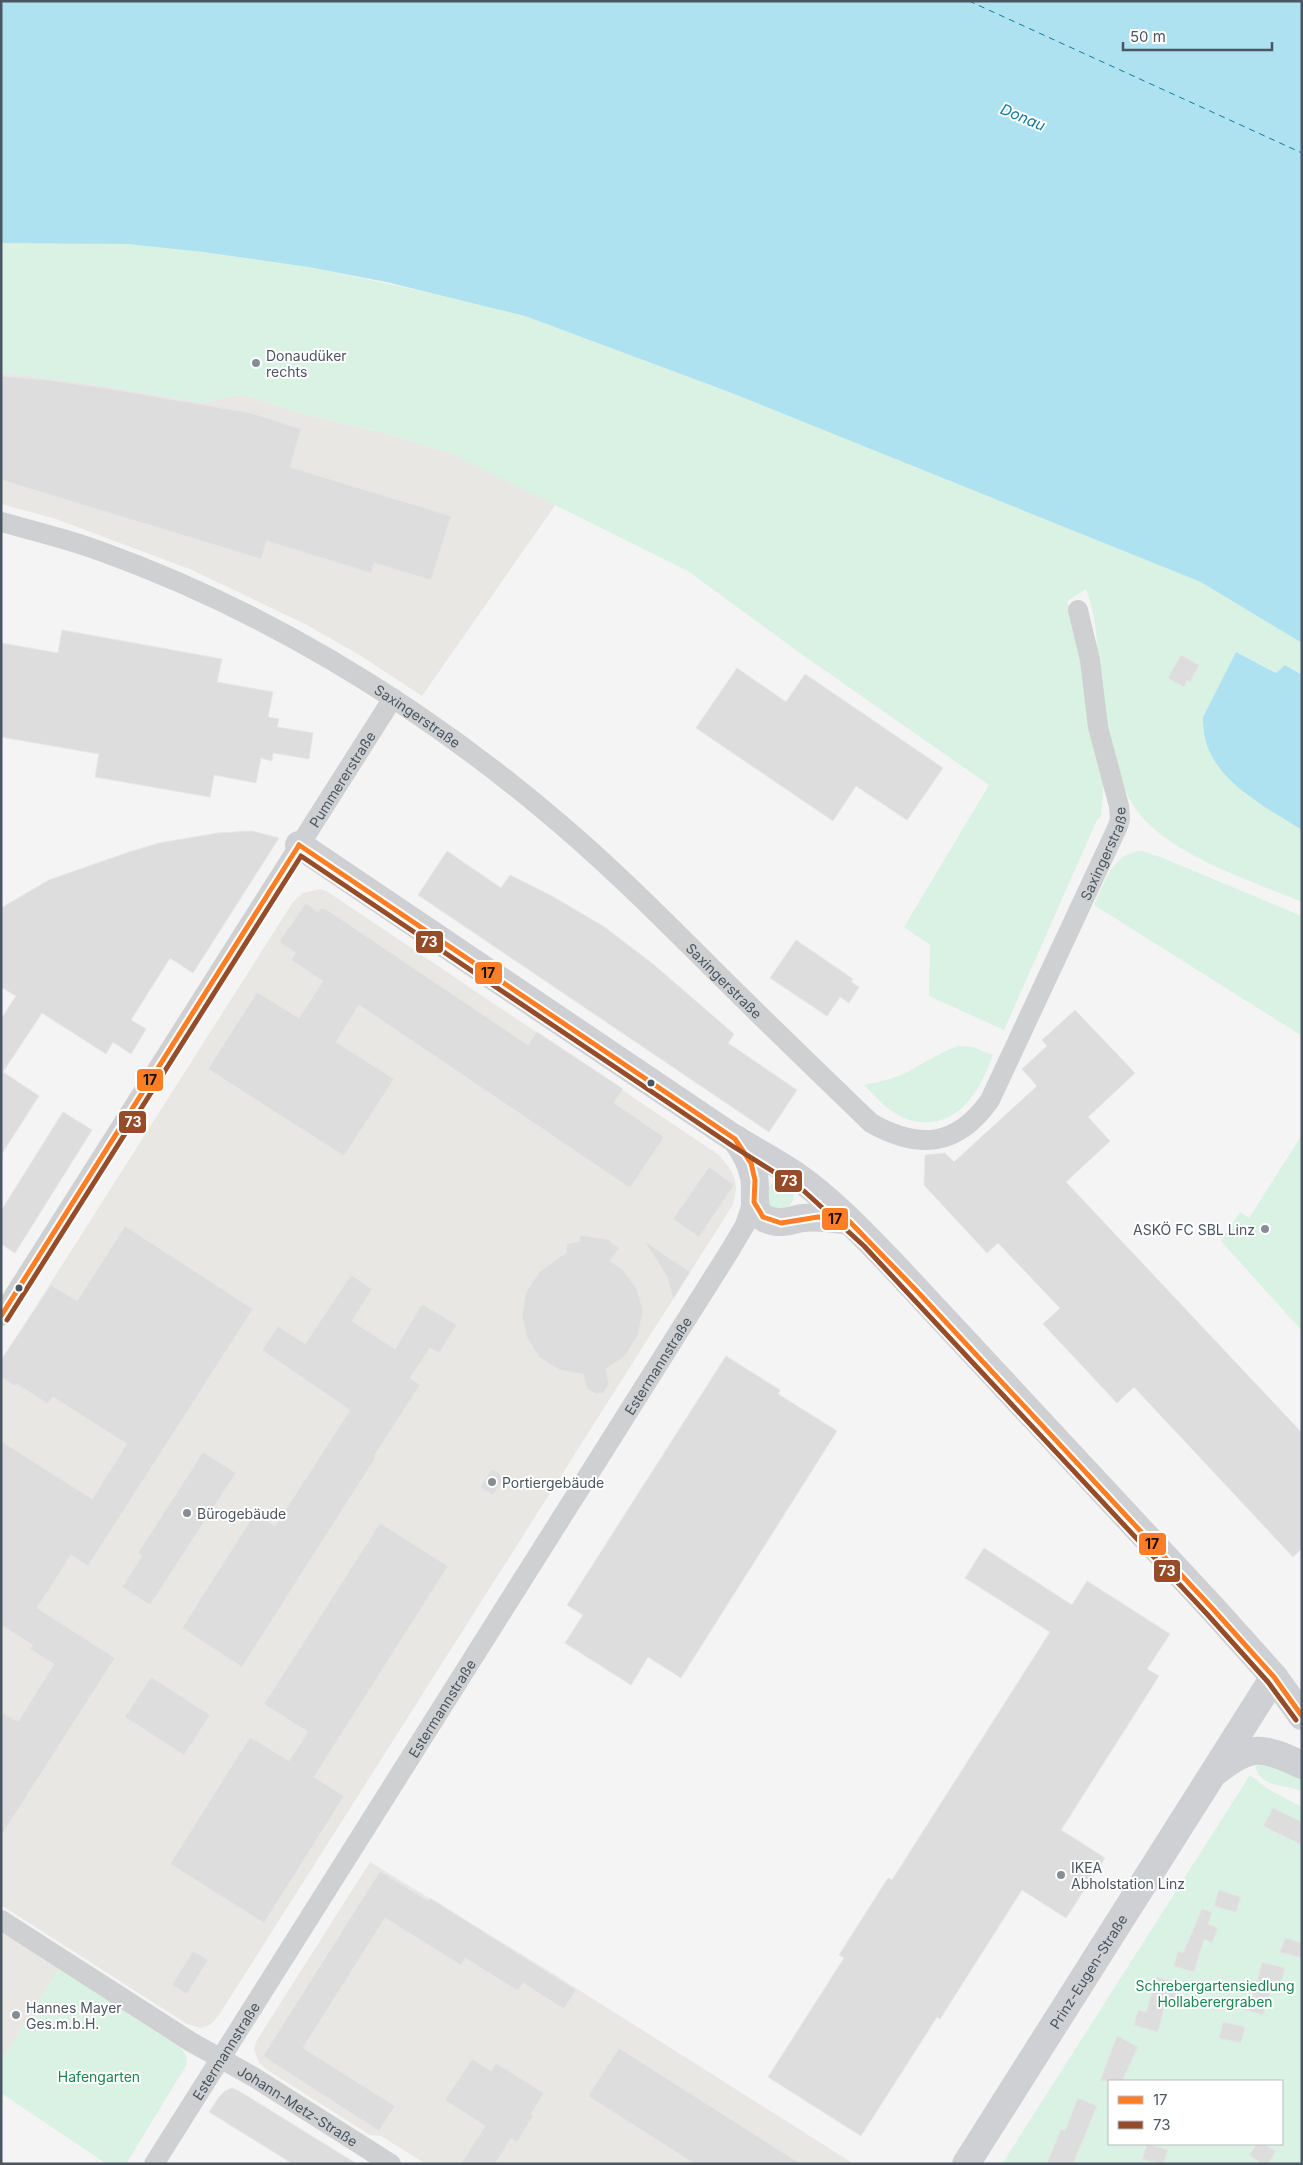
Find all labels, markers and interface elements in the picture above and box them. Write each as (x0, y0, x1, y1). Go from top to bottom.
scale bar (1123, 20, 1272, 52)
text: 50 m (1130, 27, 1166, 46)
water label: Donau (998, 99, 1048, 135)
place label: Donaudüker rechts (266, 347, 347, 380)
marker: Donaudüker rechts (250, 357, 262, 369)
street label: Saxingerstraße (372, 680, 464, 751)
street label: Pummererstraße (305, 728, 378, 830)
street label: Saxingerstraße (1076, 806, 1129, 903)
line badge: 73 (415, 930, 444, 954)
text: 73 (421, 933, 437, 950)
street label: Saxingerstraße (683, 939, 766, 1022)
line badge: 17 (474, 961, 503, 985)
text: 17 (481, 964, 495, 981)
line badge: 17 (136, 1068, 164, 1092)
text: 17 (143, 1071, 157, 1088)
unlabelled marker (646, 1078, 656, 1088)
line badge: 73 (118, 1110, 147, 1134)
text: 73 (125, 1113, 141, 1130)
line badge: 73 (774, 1169, 803, 1193)
text: 73 (781, 1172, 797, 1189)
line badge: 17 (821, 1207, 849, 1231)
text: 17 (828, 1210, 842, 1227)
place label: ASKÖ FC SBL Linz (1133, 1221, 1255, 1238)
marker: ASKÖ FC SBL Linz (1259, 1223, 1271, 1235)
unlabelled marker (14, 1283, 24, 1293)
street label: Estermannstraße (620, 1313, 695, 1418)
place label: Portiergebäude (502, 1474, 604, 1491)
marker: Portiergebäude (486, 1476, 498, 1488)
place label: Bürogebäude (197, 1505, 286, 1522)
marker: Bürogebäude (181, 1507, 193, 1519)
line badge: 17 (1138, 1532, 1167, 1556)
text: 17 (1145, 1535, 1159, 1552)
line badge: 73 (1153, 1559, 1181, 1583)
text: 73 (1159, 1562, 1175, 1579)
street label: Estermannstraße (404, 1656, 479, 1760)
place label: IKEA Abholstation Linz (1071, 1859, 1185, 1892)
marker: IKEA Abholstation Linz (1055, 1869, 1067, 1881)
street label: Prinz-Eugen-Straße (1045, 1911, 1130, 2032)
park label: Schrebergartensiedlung Hollaberergraben (1135, 1977, 1295, 2010)
street label: Estermannstraße (188, 1998, 263, 2103)
place label: Hannes Mayer Ges.m.b.H. (26, 1999, 122, 2032)
marker: Hannes Mayer Ges.m.b.H. (10, 2009, 22, 2021)
street label: Johann-Metz-Straße (235, 2061, 361, 2149)
park label: Hafengarten (58, 2068, 140, 2085)
legend (1108, 2080, 1283, 2145)
text: 17 (1153, 2090, 1168, 2109)
text: 73 (1153, 2115, 1171, 2134)

